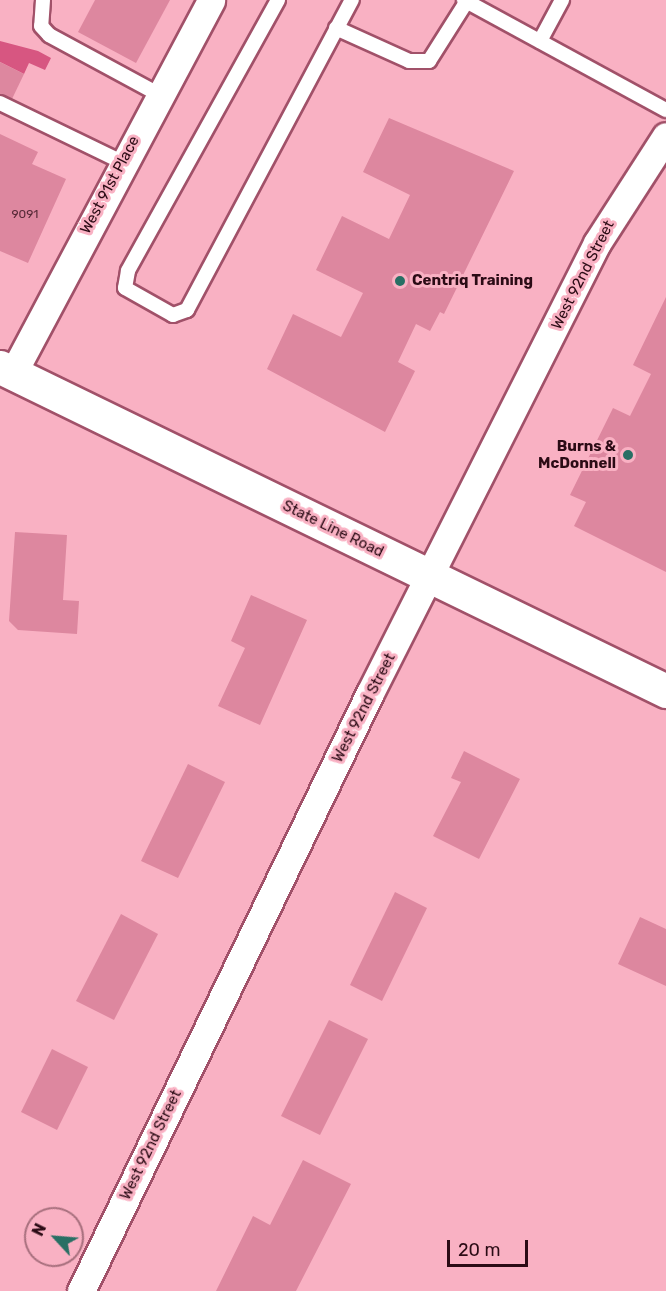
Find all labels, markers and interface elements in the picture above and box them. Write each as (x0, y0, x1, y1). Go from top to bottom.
street label: West 91st Place (77, 133, 143, 237)
house number: 9091 (12, 208, 38, 222)
street label: West 92nd Street (548, 217, 618, 333)
place label: Centriq Training (412, 272, 533, 290)
marker: Centriq Training (393, 274, 407, 288)
place label: Burns & McDonnell (538, 437, 616, 472)
marker: Burns & McDonnell (621, 448, 635, 462)
street label: State Line Road (280, 497, 386, 561)
street label: West 92nd Street (329, 650, 399, 766)
street label: West 92nd Street (117, 1087, 185, 1203)
north arrow (24, 1207, 84, 1267)
text: N (28, 1220, 50, 1239)
scale bar (450, 1228, 531, 1266)
text: 20 m (458, 1239, 500, 1261)

